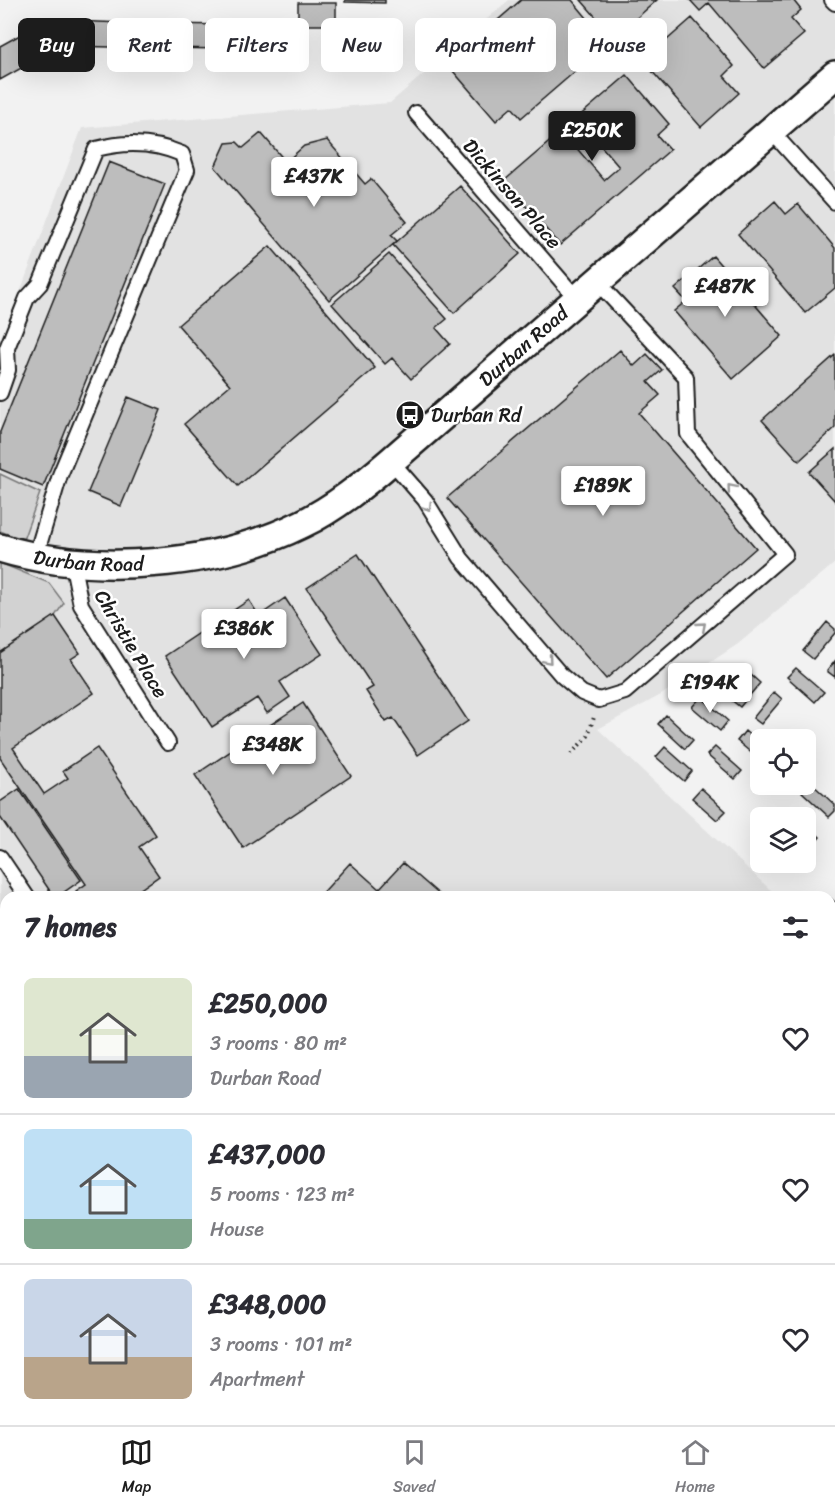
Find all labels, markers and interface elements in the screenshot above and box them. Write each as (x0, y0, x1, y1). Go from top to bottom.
chip: Buy (18, 18, 95, 72)
chip: Rent (107, 18, 193, 72)
chip: Filters (205, 18, 309, 72)
chip: New (321, 18, 403, 72)
chip: Apartment (415, 18, 556, 72)
chip: House (568, 18, 667, 72)
pin: £250K (550, 111, 634, 162)
text: £250K (562, 113, 622, 148)
street label: Dickinson Place (454, 131, 570, 257)
pin: £437K (272, 157, 356, 208)
text: £437K (285, 159, 343, 194)
pin: £487K (683, 267, 767, 318)
text: £487K (696, 269, 754, 304)
street label: Durban Road (470, 296, 578, 395)
place label: Durban Rd (431, 398, 523, 433)
bus stop icon: Durban Rd (394, 399, 426, 431)
pin: £189K (561, 466, 645, 517)
text: £189K (575, 468, 631, 503)
one-way arrow (727, 484, 738, 495)
one-way arrow (421, 500, 432, 511)
street label: Durban Road (31, 539, 146, 582)
street label: Christie Place (85, 583, 177, 705)
pin: £386K (202, 609, 286, 660)
text: £386K (215, 611, 273, 646)
one-way arrow (695, 622, 706, 633)
one-way arrow (541, 653, 552, 664)
pin: £194K (668, 663, 752, 714)
text: £194K (682, 665, 738, 700)
pin: £348K (231, 725, 315, 776)
text: £348K (244, 727, 302, 762)
map controls (750, 729, 816, 873)
button: locate (750, 729, 816, 795)
button: layers (750, 807, 816, 873)
text: 7 homes (24, 904, 116, 950)
icon: filters (779, 911, 812, 944)
text: £250,000 (210, 980, 327, 1026)
icon: home (72, 1002, 144, 1074)
icon: heart (779, 1022, 812, 1055)
text: 3 rooms · 80 m² (210, 1026, 347, 1061)
text: Durban Road (210, 1061, 320, 1096)
text: £437,000 (210, 1131, 325, 1177)
icon: home (72, 1153, 144, 1225)
icon: heart (779, 1173, 812, 1206)
text: 5 rooms · 123 m² (210, 1177, 355, 1212)
text: House (210, 1212, 264, 1247)
text: £348,000 (210, 1281, 326, 1327)
icon: home (72, 1303, 144, 1375)
icon: heart (779, 1323, 812, 1356)
text: 3 rooms · 101 m² (210, 1327, 352, 1362)
text: Apartment (210, 1362, 304, 1397)
tab: Map (120, 1436, 153, 1501)
tab: Saved (393, 1436, 435, 1501)
tab: Home (675, 1436, 715, 1501)

